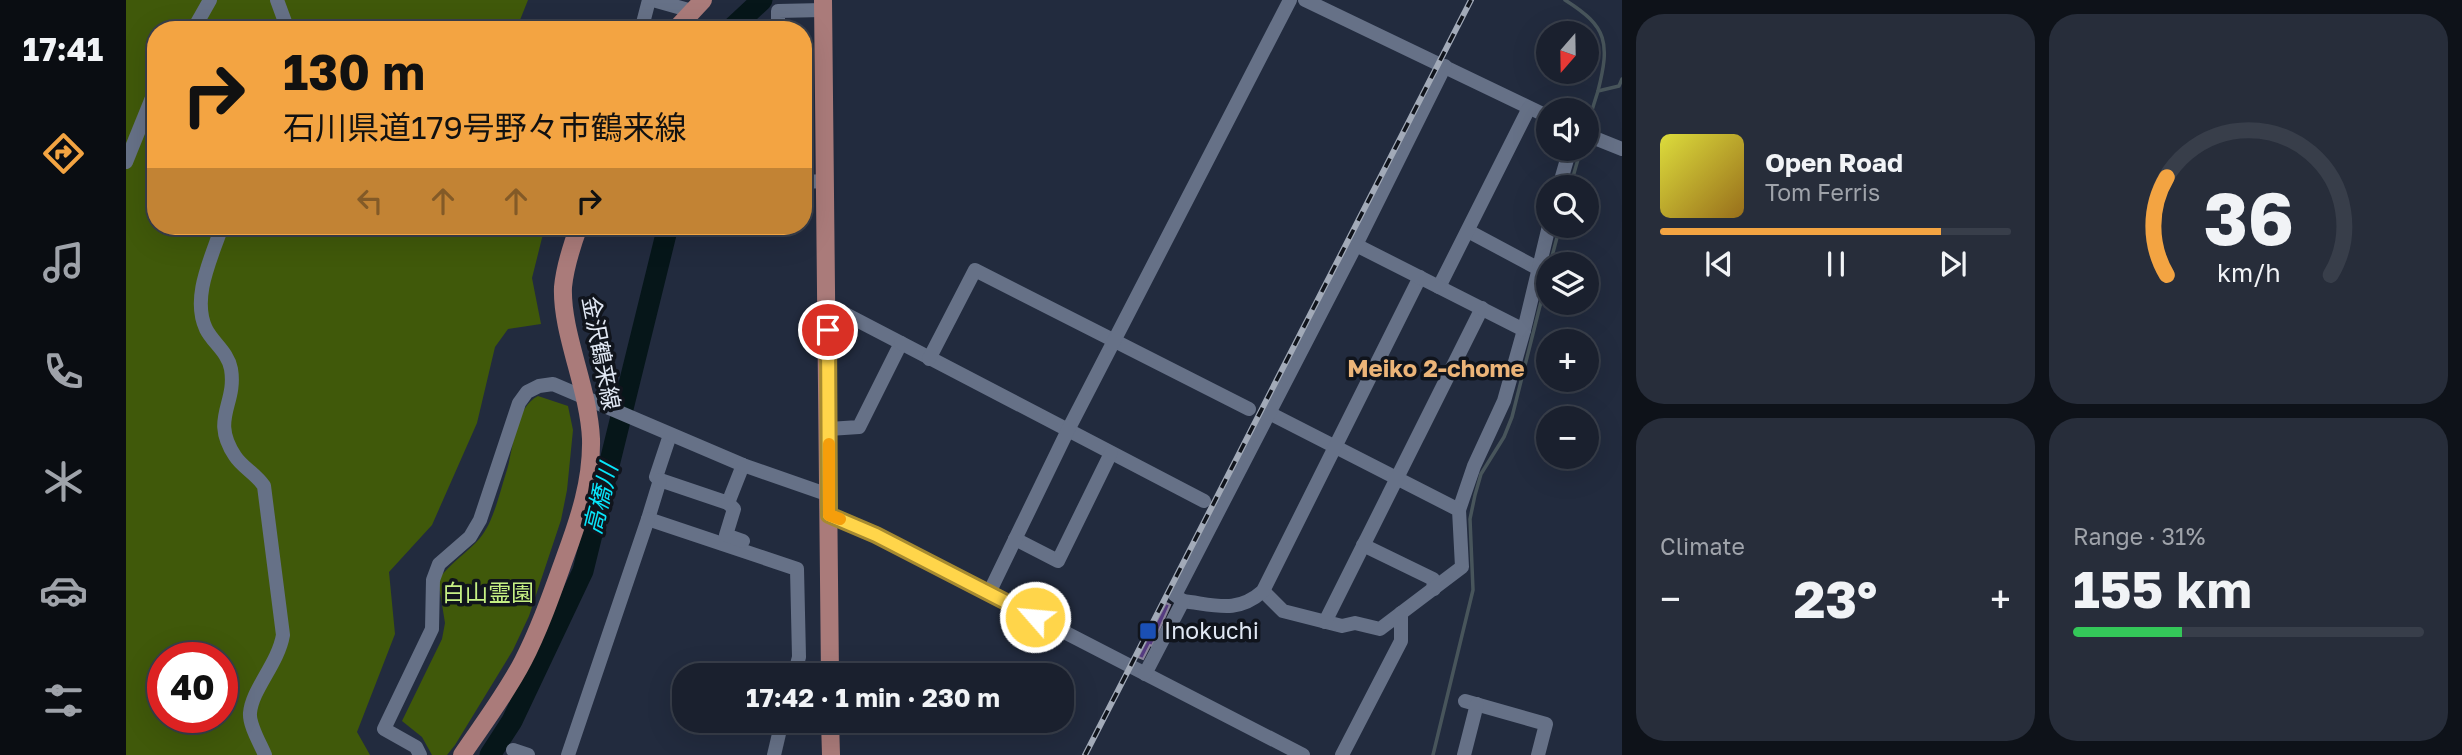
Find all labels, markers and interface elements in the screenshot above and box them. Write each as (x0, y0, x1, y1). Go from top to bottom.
north arrow (1536, 21, 1600, 84)
map controls (1536, 21, 1599, 469)
text: 17:41 (23, 30, 103, 68)
text: 130 m (283, 42, 425, 101)
icon: right (168, 49, 259, 140)
button: sound (1536, 98, 1599, 161)
text: 石川県道179号野々市鶴来線 (283, 108, 687, 146)
icon: directions (39, 129, 88, 178)
text: Open Road (1765, 147, 1903, 178)
text: 36 (2203, 174, 2294, 261)
button: search (1536, 175, 1599, 238)
text: Tom Ferris (1765, 178, 1880, 206)
icon: left (351, 182, 389, 220)
icon: ahead (424, 182, 462, 220)
icon: ahead (497, 182, 535, 220)
icon: right (570, 182, 608, 220)
icon: music (39, 238, 88, 287)
icon: previous (1700, 245, 1738, 283)
icon: pause (1817, 245, 1855, 283)
icon: next (1934, 245, 1972, 283)
button: layers (1536, 252, 1599, 315)
text: km/h (2217, 257, 2280, 288)
street label: 金沢鶴来線 (577, 294, 627, 412)
pin (798, 300, 858, 360)
icon: arrive (809, 311, 847, 349)
button: + (1536, 329, 1599, 392)
icon: phone (39, 347, 88, 396)
district label: Meiko 2-chome (1347, 353, 1525, 382)
button: − (1536, 406, 1599, 469)
icon: climate (39, 457, 88, 506)
water label: 高橋川 (577, 457, 623, 537)
text: Range · 31% (2073, 522, 2205, 550)
text: Climate (1660, 532, 1745, 560)
text: 155 km (2073, 557, 2252, 619)
icon: car (39, 566, 88, 615)
text: 23° (1794, 567, 1877, 629)
text: − (1660, 576, 1681, 621)
text: + (1990, 576, 2011, 621)
park label: 白山霊園 (442, 578, 534, 606)
position arrow (998, 580, 1072, 654)
place label: Inokuchi (1164, 616, 1259, 644)
marker: Inokuchi (1138, 621, 1158, 641)
speed limit sign: 40 (147, 642, 238, 733)
icon: filters (39, 676, 88, 725)
text: 17:42 · 1 min · 230 m (746, 682, 1000, 713)

